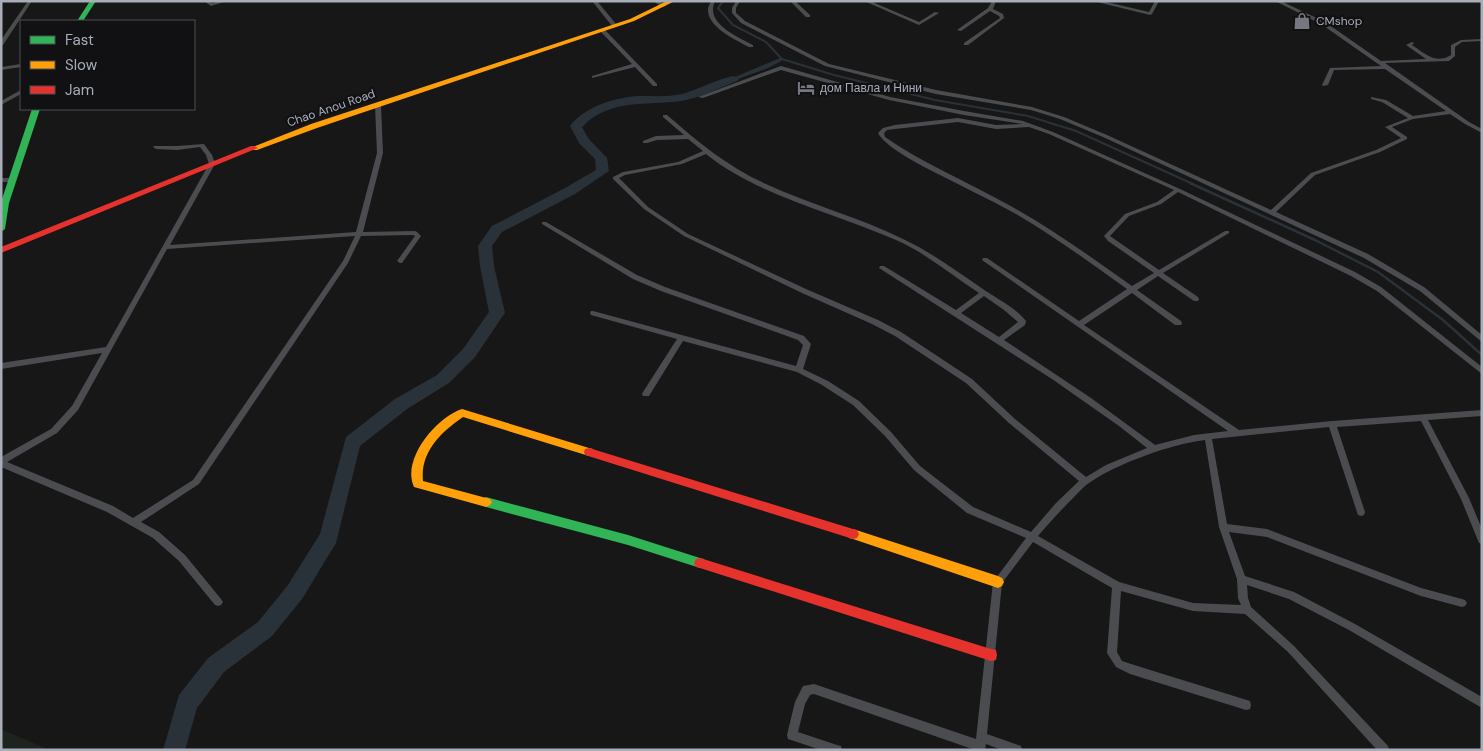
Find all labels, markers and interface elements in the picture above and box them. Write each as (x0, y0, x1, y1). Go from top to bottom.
shop icon: CMshop (1292, 11, 1312, 31)
place label: CMshop (1316, 13, 1362, 29)
legend (20, 20, 195, 110)
text: Fast (65, 30, 94, 50)
text: Slow (65, 55, 98, 75)
hotel icon: дом Павла и Нини (796, 78, 816, 98)
text: Jam (65, 80, 94, 100)
place label: дом Павла и Нини (820, 80, 922, 96)
street label: Chao Anou Road (285, 85, 377, 131)

